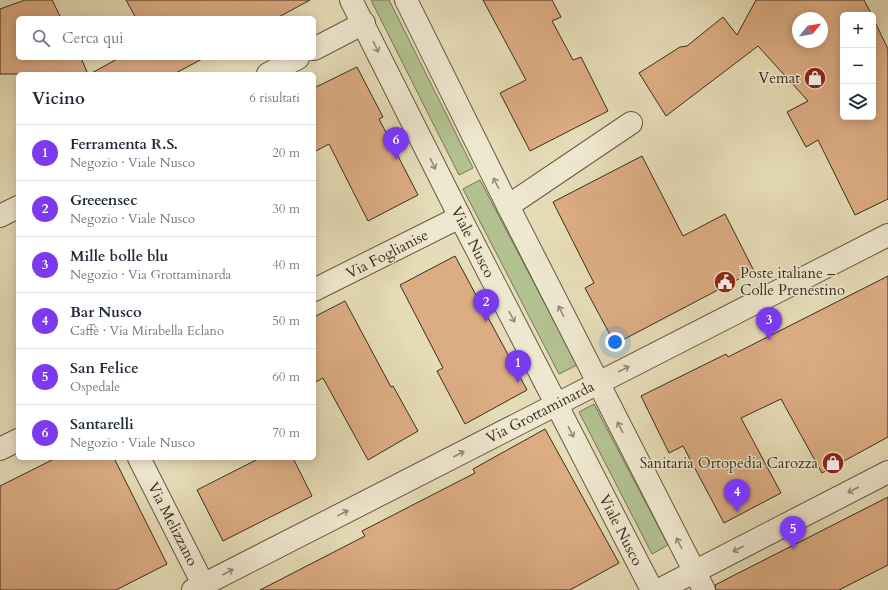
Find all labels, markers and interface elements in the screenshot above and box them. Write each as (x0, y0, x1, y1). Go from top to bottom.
north arrow (792, 12, 828, 48)
map controls (840, 12, 876, 120)
button: + (840, 12, 876, 48)
search box (16, 16, 316, 60)
icon: search (30, 27, 52, 49)
text: Cerca qui (62, 28, 124, 48)
one-way arrow (372, 41, 380, 53)
button: − (840, 48, 876, 84)
shop icon: Vemat (802, 65, 828, 91)
place label: Vemat (758, 68, 800, 88)
button: layers (840, 84, 876, 120)
text: Vicino (32, 87, 85, 110)
text: 6 risultati (249, 89, 300, 107)
pin: 6 (383, 127, 409, 160)
text: Ferramenta R.S. (70, 134, 178, 154)
text: 1 (42, 144, 48, 162)
text: 20 m (272, 144, 300, 162)
text: Negozio · Viale Nusco (70, 154, 195, 172)
one-way arrow (430, 157, 437, 169)
one-way arrow (492, 177, 500, 189)
text: Greeensec (70, 190, 138, 210)
text: 2 (42, 200, 48, 218)
text: 30 m (272, 200, 300, 218)
street label: Viale Nusco (447, 203, 499, 281)
text: Negozio · Viale Nusco (70, 210, 195, 228)
street label: Via Foglianise (342, 225, 432, 283)
text: Mille bolle blu (70, 246, 168, 266)
text: 3 (42, 256, 48, 274)
text: 40 m (272, 256, 300, 274)
place label: Poste italiane – Colle Prenestino (740, 263, 845, 300)
text: Negozio · Via Grottaminarda (70, 266, 231, 284)
public building icon: Poste italiane – Colle Prenestino (712, 269, 738, 295)
pin: 2 (473, 289, 499, 322)
text: Bar Nusco (70, 302, 142, 322)
one-way arrow (557, 306, 564, 318)
pin: 3 (756, 307, 782, 340)
one-way arrow (508, 310, 516, 322)
text: 4 (42, 312, 48, 330)
text: 50 m (272, 312, 300, 330)
text: Caffè · Via Mirabella Eclano (70, 322, 224, 340)
your location (605, 332, 625, 352)
pin: 1 (505, 350, 531, 383)
text: San Felice (70, 358, 139, 378)
one-way arrow (618, 364, 630, 372)
text: 5 (42, 368, 48, 386)
text: 60 m (272, 368, 300, 386)
street label: Via Grottaminarda (482, 376, 598, 448)
text: Ospedale (70, 378, 120, 396)
text: Santarelli (70, 414, 134, 434)
one-way arrow (616, 421, 623, 433)
text: 6 (42, 424, 48, 442)
text: 70 m (272, 424, 300, 442)
one-way arrow (568, 426, 576, 438)
text: Negozio · Viale Nusco (70, 434, 195, 452)
one-way arrow (453, 449, 465, 457)
shop icon: Sanitaria Ortopedia Carozza (820, 450, 846, 476)
place label: Sanitaria Ortopedia Carozza (640, 453, 819, 473)
street label: Via Melizzano (143, 479, 203, 569)
pin: 4 (724, 479, 750, 512)
one-way arrow (848, 486, 860, 494)
street label: Viale Nusco (595, 491, 647, 569)
one-way arrow (337, 509, 349, 516)
pin: 5 (780, 516, 806, 549)
one-way arrow (675, 537, 682, 549)
one-way arrow (732, 546, 744, 553)
one-way arrow (221, 568, 233, 575)

